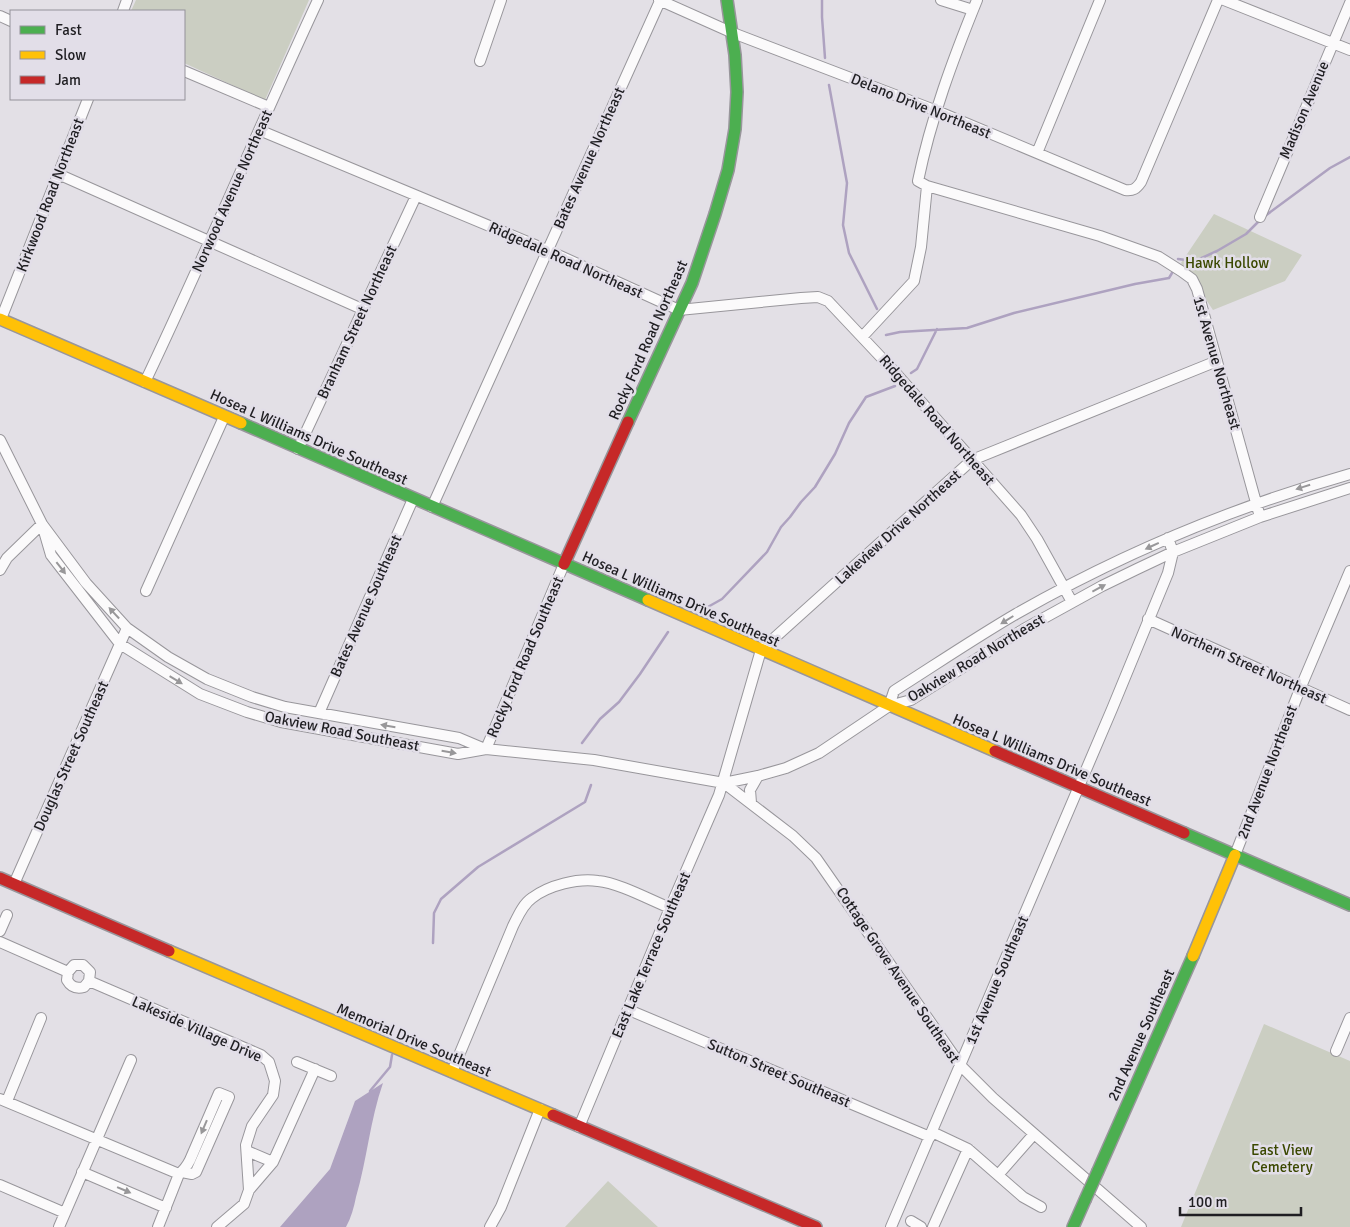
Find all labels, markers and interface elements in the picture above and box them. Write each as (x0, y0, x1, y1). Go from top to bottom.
legend (10, 10, 185, 100)
text: Fast (55, 21, 82, 39)
text: Slow (55, 46, 86, 64)
street label: Madison Avenue (1275, 58, 1333, 162)
street label: Delano Drive Northeast (848, 70, 994, 142)
text: Jam (55, 71, 81, 89)
street label: Bates Avenue Northeast (550, 84, 628, 232)
street label: Norwood Avenue Northeast (188, 107, 276, 275)
street label: Kirkwood Road Northeast (12, 116, 88, 274)
street label: Ridgedale Road Northeast (486, 218, 646, 302)
street label: Branham Street Northeast (313, 242, 401, 402)
park label: Hawk Hollow (1185, 254, 1269, 272)
street label: Rocky Ford Road Northeast (605, 257, 691, 423)
street label: 1st Avenue Northeast (1189, 294, 1245, 432)
street label: Ridgedale Road Northeast (876, 351, 998, 489)
street label: Hosea L Williams Drive Southeast (207, 385, 411, 489)
street label: Lakeview Drive Northeast (831, 466, 965, 588)
one-way arrow (1296, 484, 1311, 492)
street label: Bates Avenue Southeast (326, 532, 406, 680)
one-way arrow (1145, 542, 1159, 550)
street label: Hosea L Williams Drive Southeast (579, 547, 783, 651)
one-way arrow (56, 561, 66, 575)
street label: Rocky Ford Road Southeast (483, 574, 567, 740)
one-way arrow (1091, 584, 1106, 592)
one-way arrow (108, 607, 120, 619)
street label: Oakview Road Northeast (904, 610, 1048, 706)
one-way arrow (1001, 615, 1014, 625)
street label: Northern Street Northeast (1168, 623, 1330, 707)
one-way arrow (169, 675, 182, 684)
street label: Douglas Street Southeast (30, 678, 112, 834)
street label: 2nd Avenue Northeast (1233, 703, 1301, 841)
street label: Oakview Road Southeast (263, 707, 421, 755)
street label: Hosea L Williams Drive Southeast (950, 710, 1154, 810)
one-way arrow (380, 721, 396, 729)
one-way arrow (442, 748, 457, 756)
street label: East Lake Terrace Southeast (608, 869, 694, 1041)
street label: Cottage Grove Avenue Southeast (832, 884, 964, 1066)
street label: 1st Avenue Southeast (962, 913, 1032, 1047)
street label: 2nd Avenue Southeast (1104, 966, 1178, 1104)
street label: Lakeside Village Drive (129, 992, 265, 1066)
street label: Memorial Drive Southeast (334, 999, 494, 1081)
street label: Sutton Street Southeast (705, 1035, 853, 1111)
one-way arrow (200, 1120, 208, 1134)
park label: East View Cemetery (1251, 1141, 1313, 1176)
scale bar (1180, 1184, 1301, 1216)
one-way arrow (117, 1186, 132, 1194)
text: 100 m (1188, 1193, 1228, 1211)

